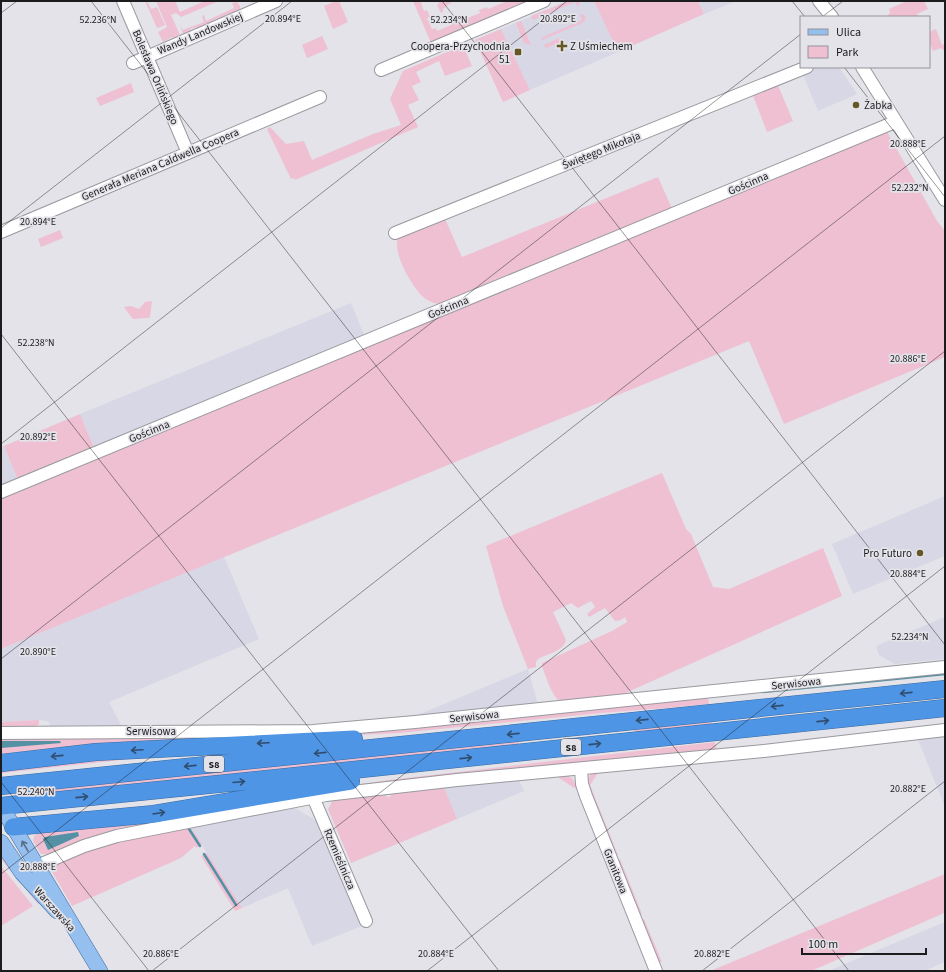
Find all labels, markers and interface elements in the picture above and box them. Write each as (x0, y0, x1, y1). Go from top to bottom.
street label: Wandy Landowskiej (155, 9, 245, 58)
text: 20.894°E (265, 12, 301, 26)
text: 20.892°E (540, 12, 576, 26)
text: 52.236°N (79, 13, 117, 27)
text: 52.234°N (430, 13, 468, 27)
legend (800, 16, 930, 68)
text: Ulica (836, 24, 861, 41)
street label: Bolesława Orlińskiego (129, 27, 182, 127)
place label: Coopera-Przychodnia 51 (411, 39, 510, 67)
place label: Z Uśmiechem (570, 39, 633, 54)
marker: Z Uśmiechem (557, 41, 567, 51)
text: Park (836, 44, 858, 61)
marker: Coopera-Przychodnia 51 (513, 47, 523, 57)
place label: Żabka (864, 98, 892, 113)
marker: Żabka (851, 100, 861, 110)
street label: Generała Meriana Caldwella Coopera (79, 124, 241, 204)
street label: Świętego Mikołaja (560, 128, 643, 173)
text: 20.888°E (890, 137, 926, 151)
street label: Gościnna (726, 168, 771, 199)
text: 52.232°N (891, 181, 929, 195)
text: 20.894°E (20, 215, 56, 229)
street label: Gościnna (426, 293, 471, 322)
text: 52.238°N (17, 336, 55, 350)
text: 20.886°E (890, 352, 926, 366)
street label: Gościnna (127, 417, 172, 446)
text: 20.892°E (20, 430, 56, 444)
place label: Pro Futuro (863, 546, 912, 561)
marker: Pro Futuro (915, 548, 925, 558)
text: 20.884°E (890, 567, 926, 581)
text: 52.234°N (891, 630, 929, 644)
text: 20.890°E (20, 645, 56, 659)
street label: Serwisowa (770, 673, 822, 694)
one-way arrow (900, 689, 913, 697)
one-way arrow (771, 703, 784, 710)
street label: Serwisowa (448, 706, 500, 727)
one-way arrow (636, 717, 649, 724)
one-way arrow (816, 717, 829, 725)
street label: Serwisowa (126, 724, 176, 739)
one-way arrow (507, 730, 520, 737)
one-way arrow (257, 739, 270, 747)
road number: S8 (561, 739, 581, 755)
one-way arrow (588, 741, 601, 748)
one-way arrow (131, 746, 144, 753)
one-way arrow (314, 749, 327, 757)
one-way arrow (51, 753, 64, 760)
one-way arrow (459, 754, 472, 762)
road number: S8 (204, 756, 224, 772)
one-way arrow (184, 763, 197, 770)
one-way arrow (232, 778, 245, 786)
text: 20.882°E (890, 782, 926, 796)
text: 52.240°N (17, 785, 55, 799)
one-way arrow (75, 794, 88, 801)
one-way arrow (152, 809, 165, 817)
street label: Rzemieślnicza (320, 827, 359, 892)
one-way arrow (21, 840, 29, 852)
street label: Granitowa (600, 846, 631, 896)
text: 20.888°E (20, 860, 56, 874)
street label: Warszawska (30, 884, 79, 935)
scale bar (802, 930, 926, 956)
text: 100 m (808, 936, 838, 953)
text: 20.886°E (143, 947, 179, 961)
text: 20.884°E (418, 947, 454, 961)
text: 20.882°E (694, 947, 730, 961)

